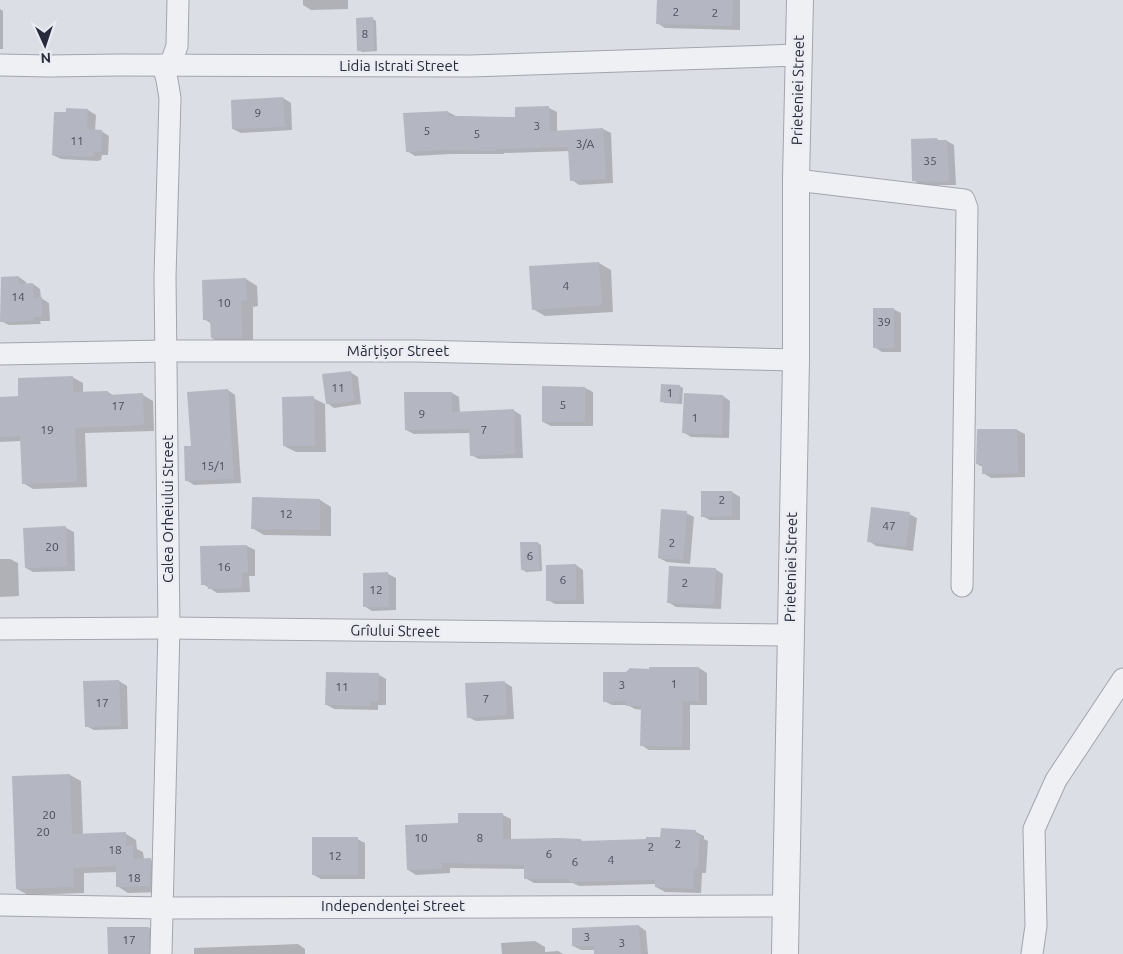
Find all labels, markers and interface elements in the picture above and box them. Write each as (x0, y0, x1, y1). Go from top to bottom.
house number: 2 (673, 5, 679, 18)
house number: 2 (712, 6, 718, 19)
north arrow (20, 20, 70, 70)
house number: 8 (362, 27, 369, 40)
street label: Prieteniei Street (788, 35, 807, 145)
text: N (40, 50, 51, 66)
street label: Lidia Istrati Street (339, 57, 459, 74)
house number: 9 (255, 106, 261, 119)
house number: 3 (534, 119, 540, 132)
house number: 5 (424, 124, 430, 137)
house number: 5 (474, 127, 480, 140)
house number: 11 (70, 134, 84, 147)
house number: 3/A (576, 137, 594, 150)
house number: 35 (923, 154, 937, 167)
house number: 4 (563, 279, 570, 292)
house number: 14 (11, 290, 25, 303)
house number: 10 (217, 296, 231, 309)
house number: 39 (877, 315, 891, 328)
street label: Mărțișor Street (347, 342, 449, 359)
house number: 11 (331, 381, 345, 394)
house number: 1 (667, 386, 673, 399)
house number: 5 (560, 398, 566, 411)
house number: 17 (111, 399, 125, 412)
house number: 9 (419, 407, 425, 420)
house number: 1 (692, 411, 698, 424)
house number: 19 (40, 423, 54, 436)
house number: 7 (481, 423, 487, 436)
street label: Calea Orheiului Street (159, 435, 176, 583)
house number: 15/1 (201, 459, 225, 472)
house number: 2 (719, 493, 725, 506)
house number: 12 (279, 507, 293, 520)
street label: Prieteniei Street (781, 512, 800, 622)
house number: 47 (882, 519, 896, 532)
house number: 2 (669, 536, 675, 549)
house number: 20 (45, 540, 59, 553)
house number: 6 (527, 549, 534, 562)
house number: 16 (217, 560, 231, 573)
house number: 6 (560, 573, 567, 586)
house number: 2 (682, 576, 688, 589)
house number: 12 (369, 583, 383, 596)
street label: Grîului Street (350, 621, 440, 640)
house number: 1 (671, 677, 677, 690)
house number: 3 (619, 678, 625, 691)
house number: 11 (335, 680, 349, 693)
house number: 7 (483, 692, 489, 705)
house number: 17 (95, 696, 109, 709)
house number: 20 (42, 808, 56, 821)
house number: 20 (36, 825, 50, 838)
house number: 10 (414, 831, 428, 844)
house number: 8 (477, 831, 484, 844)
house number: 2 (675, 837, 681, 850)
house number: 2 (648, 840, 654, 853)
house number: 18 (108, 843, 122, 856)
house number: 6 (546, 847, 553, 860)
house number: 12 (328, 849, 342, 862)
house number: 4 (608, 853, 615, 866)
house number: 6 (572, 855, 579, 868)
house number: 18 (127, 871, 141, 884)
street label: Independenței Street (321, 897, 465, 914)
house number: 3 (584, 930, 590, 943)
house number: 17 (122, 933, 136, 946)
house number: 3 (619, 936, 625, 949)

